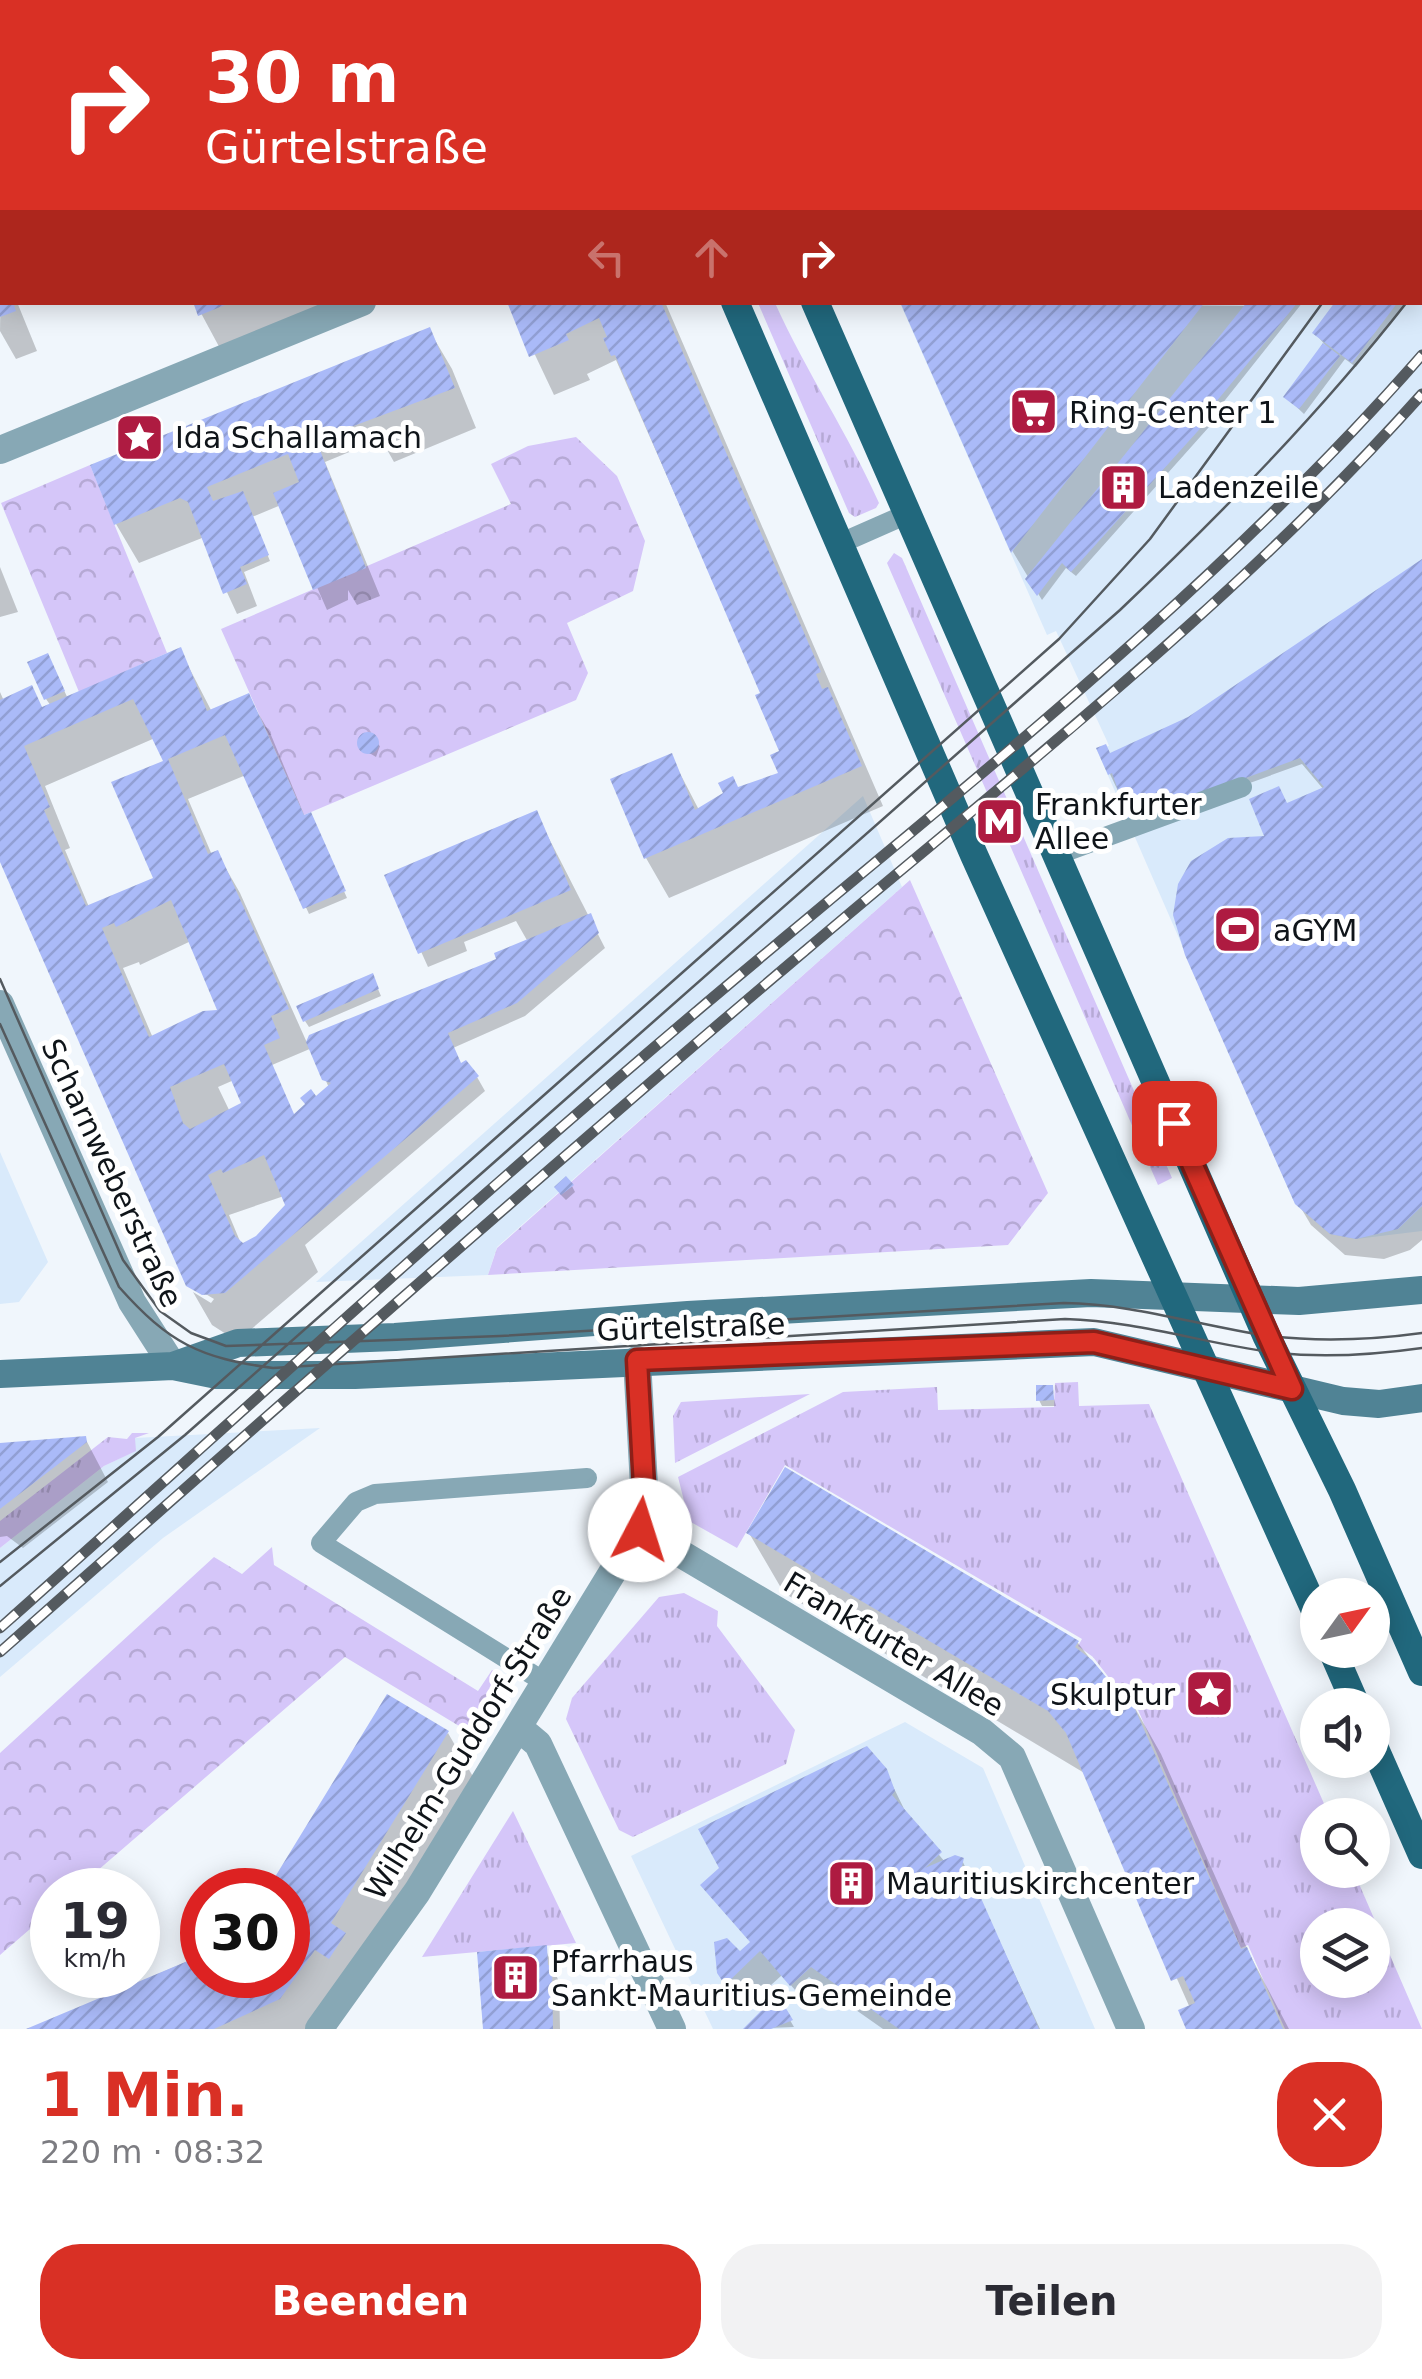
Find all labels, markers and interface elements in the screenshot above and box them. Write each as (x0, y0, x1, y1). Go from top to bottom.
text: 30 m (205, 37, 400, 119)
icon: right (40, 40, 170, 170)
text: Gürtelstraße (205, 121, 488, 174)
icon: left (579, 230, 634, 285)
icon: ahead (684, 230, 739, 285)
icon: right (789, 230, 844, 285)
supermarket icon: Ring-Center 1 (1008, 386, 1060, 438)
place label: Ring-Center 1 (1069, 395, 1277, 430)
place icon: Ida Schallamach (114, 411, 166, 463)
place label: Ida Schallamach (175, 420, 422, 455)
building icon: Ladenzeile (1097, 461, 1149, 513)
place label: Ladenzeile (1158, 470, 1319, 505)
place label: Frankfurter Allee (1035, 787, 1202, 856)
metro station icon: Frankfurter Allee (974, 795, 1026, 847)
sports icon: aGYM (1212, 904, 1264, 956)
place label: aGYM (1273, 913, 1357, 948)
street label: Scharnweberstraße (34, 1033, 190, 1313)
pin (1132, 1081, 1217, 1166)
icon: arrive (1147, 1096, 1202, 1151)
street label: Gürtelstraße (596, 1306, 786, 1348)
position arrow (588, 1478, 692, 1582)
street label: Frankfurter Allee (778, 1565, 1010, 1723)
north arrow (1300, 1578, 1390, 1668)
map controls (1300, 1578, 1390, 1998)
street label: Wilhelm-Guddorf-Straße (357, 1580, 579, 1906)
place icon: Skulptur (1184, 1668, 1236, 1720)
place label: Skulptur (1050, 1677, 1176, 1712)
button: sound (1300, 1688, 1390, 1778)
button: search (1300, 1798, 1390, 1888)
building icon: Mauritiuskirchcenter (825, 1857, 877, 1909)
place label: Mauritiuskirchcenter (886, 1866, 1195, 1901)
speed limit sign: 30 (180, 1868, 310, 1998)
text: 19 (60, 1892, 130, 1950)
button: layers (1300, 1908, 1390, 1998)
text: km/h (63, 1944, 127, 1973)
place label: Pfarrhaus Sankt-Mauritius-Gemeinde (551, 1944, 952, 2013)
building icon: Pfarrhaus Sankt-Mauritius-Gemeinde (490, 1952, 542, 2004)
text: 1 Min. (40, 2060, 248, 2130)
button: close (1277, 2062, 1382, 2167)
text: 220 m · 08:32 (40, 2133, 265, 2171)
button: Beenden (40, 2244, 701, 2359)
button: Teilen (721, 2244, 1382, 2359)

